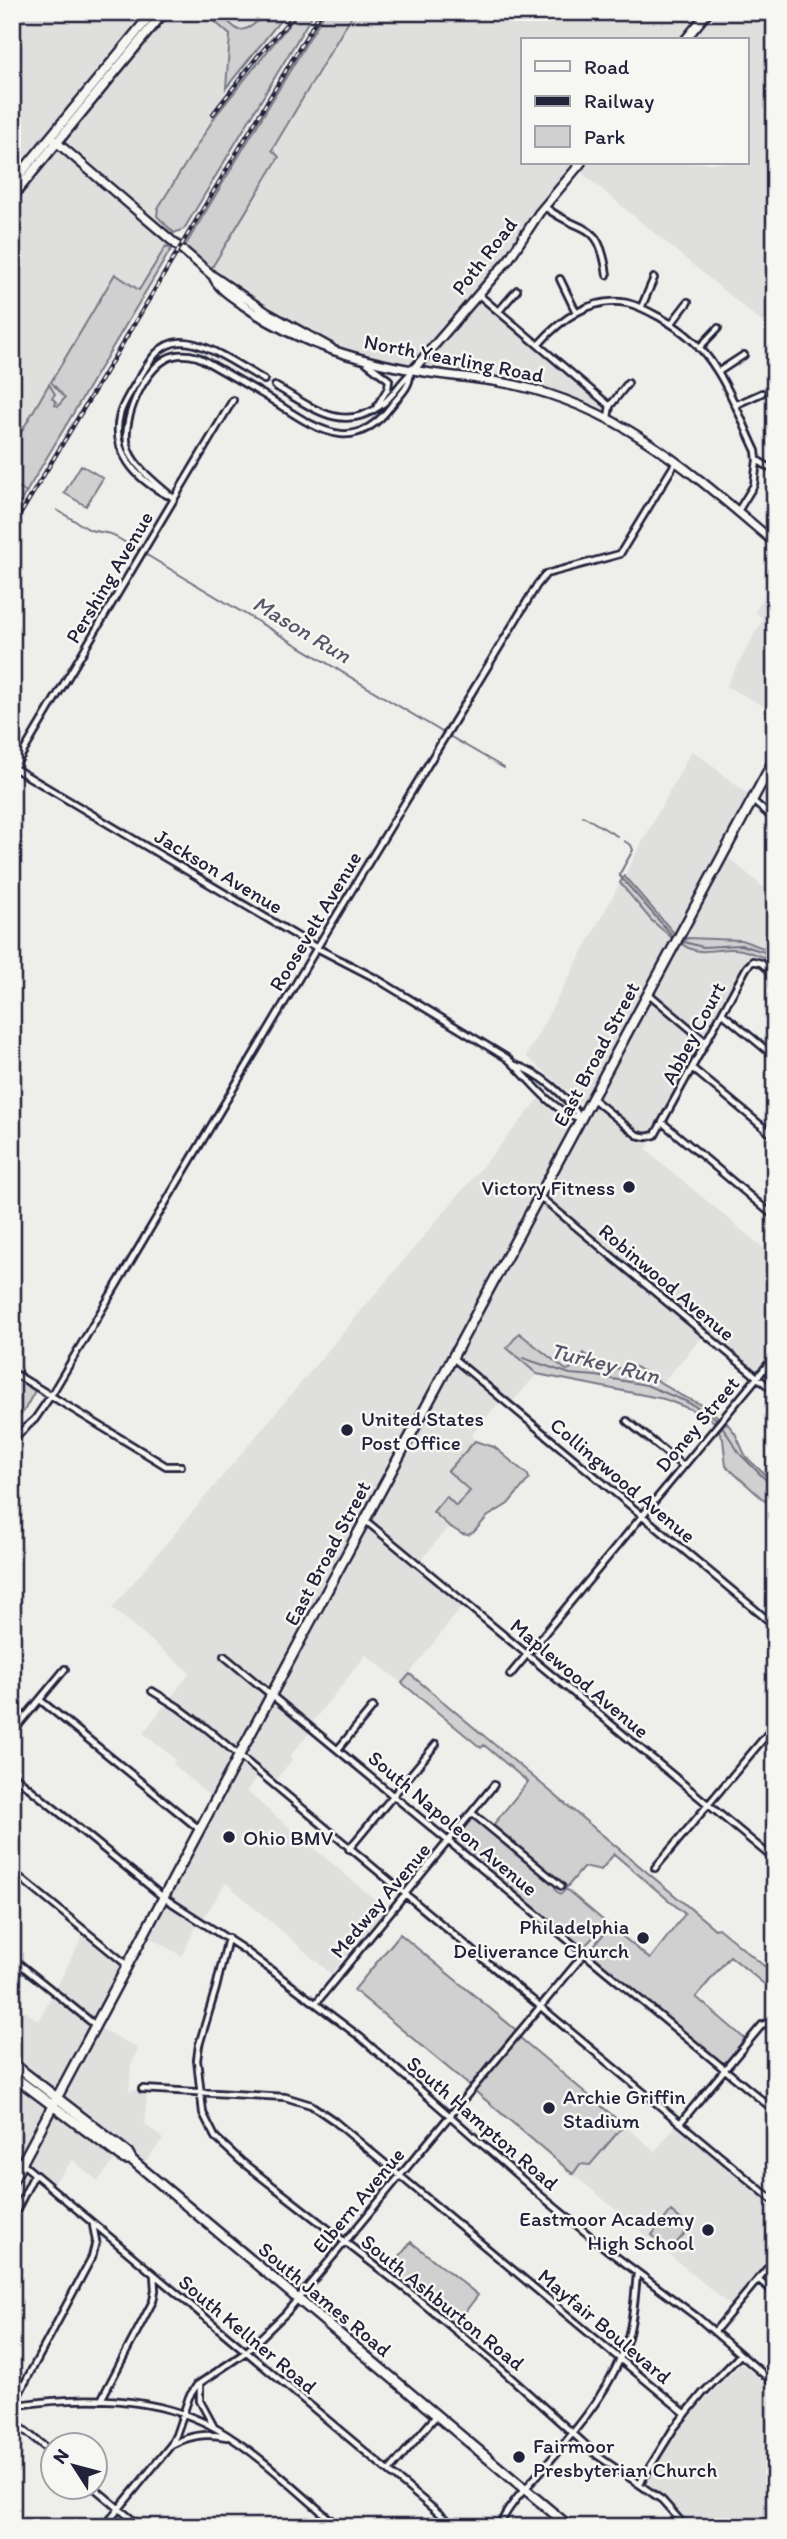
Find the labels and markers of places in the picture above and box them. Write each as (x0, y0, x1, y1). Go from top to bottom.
place label: Victory Fitness (481, 1175, 615, 1200)
marker: Victory Fitness (621, 1179, 637, 1195)
place label: United States Post Office (361, 1406, 484, 1455)
marker: United States Post Office (339, 1422, 355, 1438)
place label: Ohio BMV (243, 1825, 334, 1850)
marker: Ohio BMV (221, 1829, 237, 1845)
place label: Philadelphia Deliverance Church (453, 1914, 629, 1963)
marker: Philadelphia Deliverance Church (635, 1930, 651, 1946)
place label: Archie Griffin Stadium (563, 2084, 686, 2133)
marker: Archie Griffin Stadium (541, 2100, 557, 2116)
place label: Eastmoor Academy High School (519, 2206, 694, 2255)
marker: Eastmoor Academy High School (700, 2222, 716, 2238)
place label: Fairmoor Presbyterian Church (533, 2433, 717, 2482)
marker: Fairmoor Presbyterian Church (511, 2449, 527, 2465)

